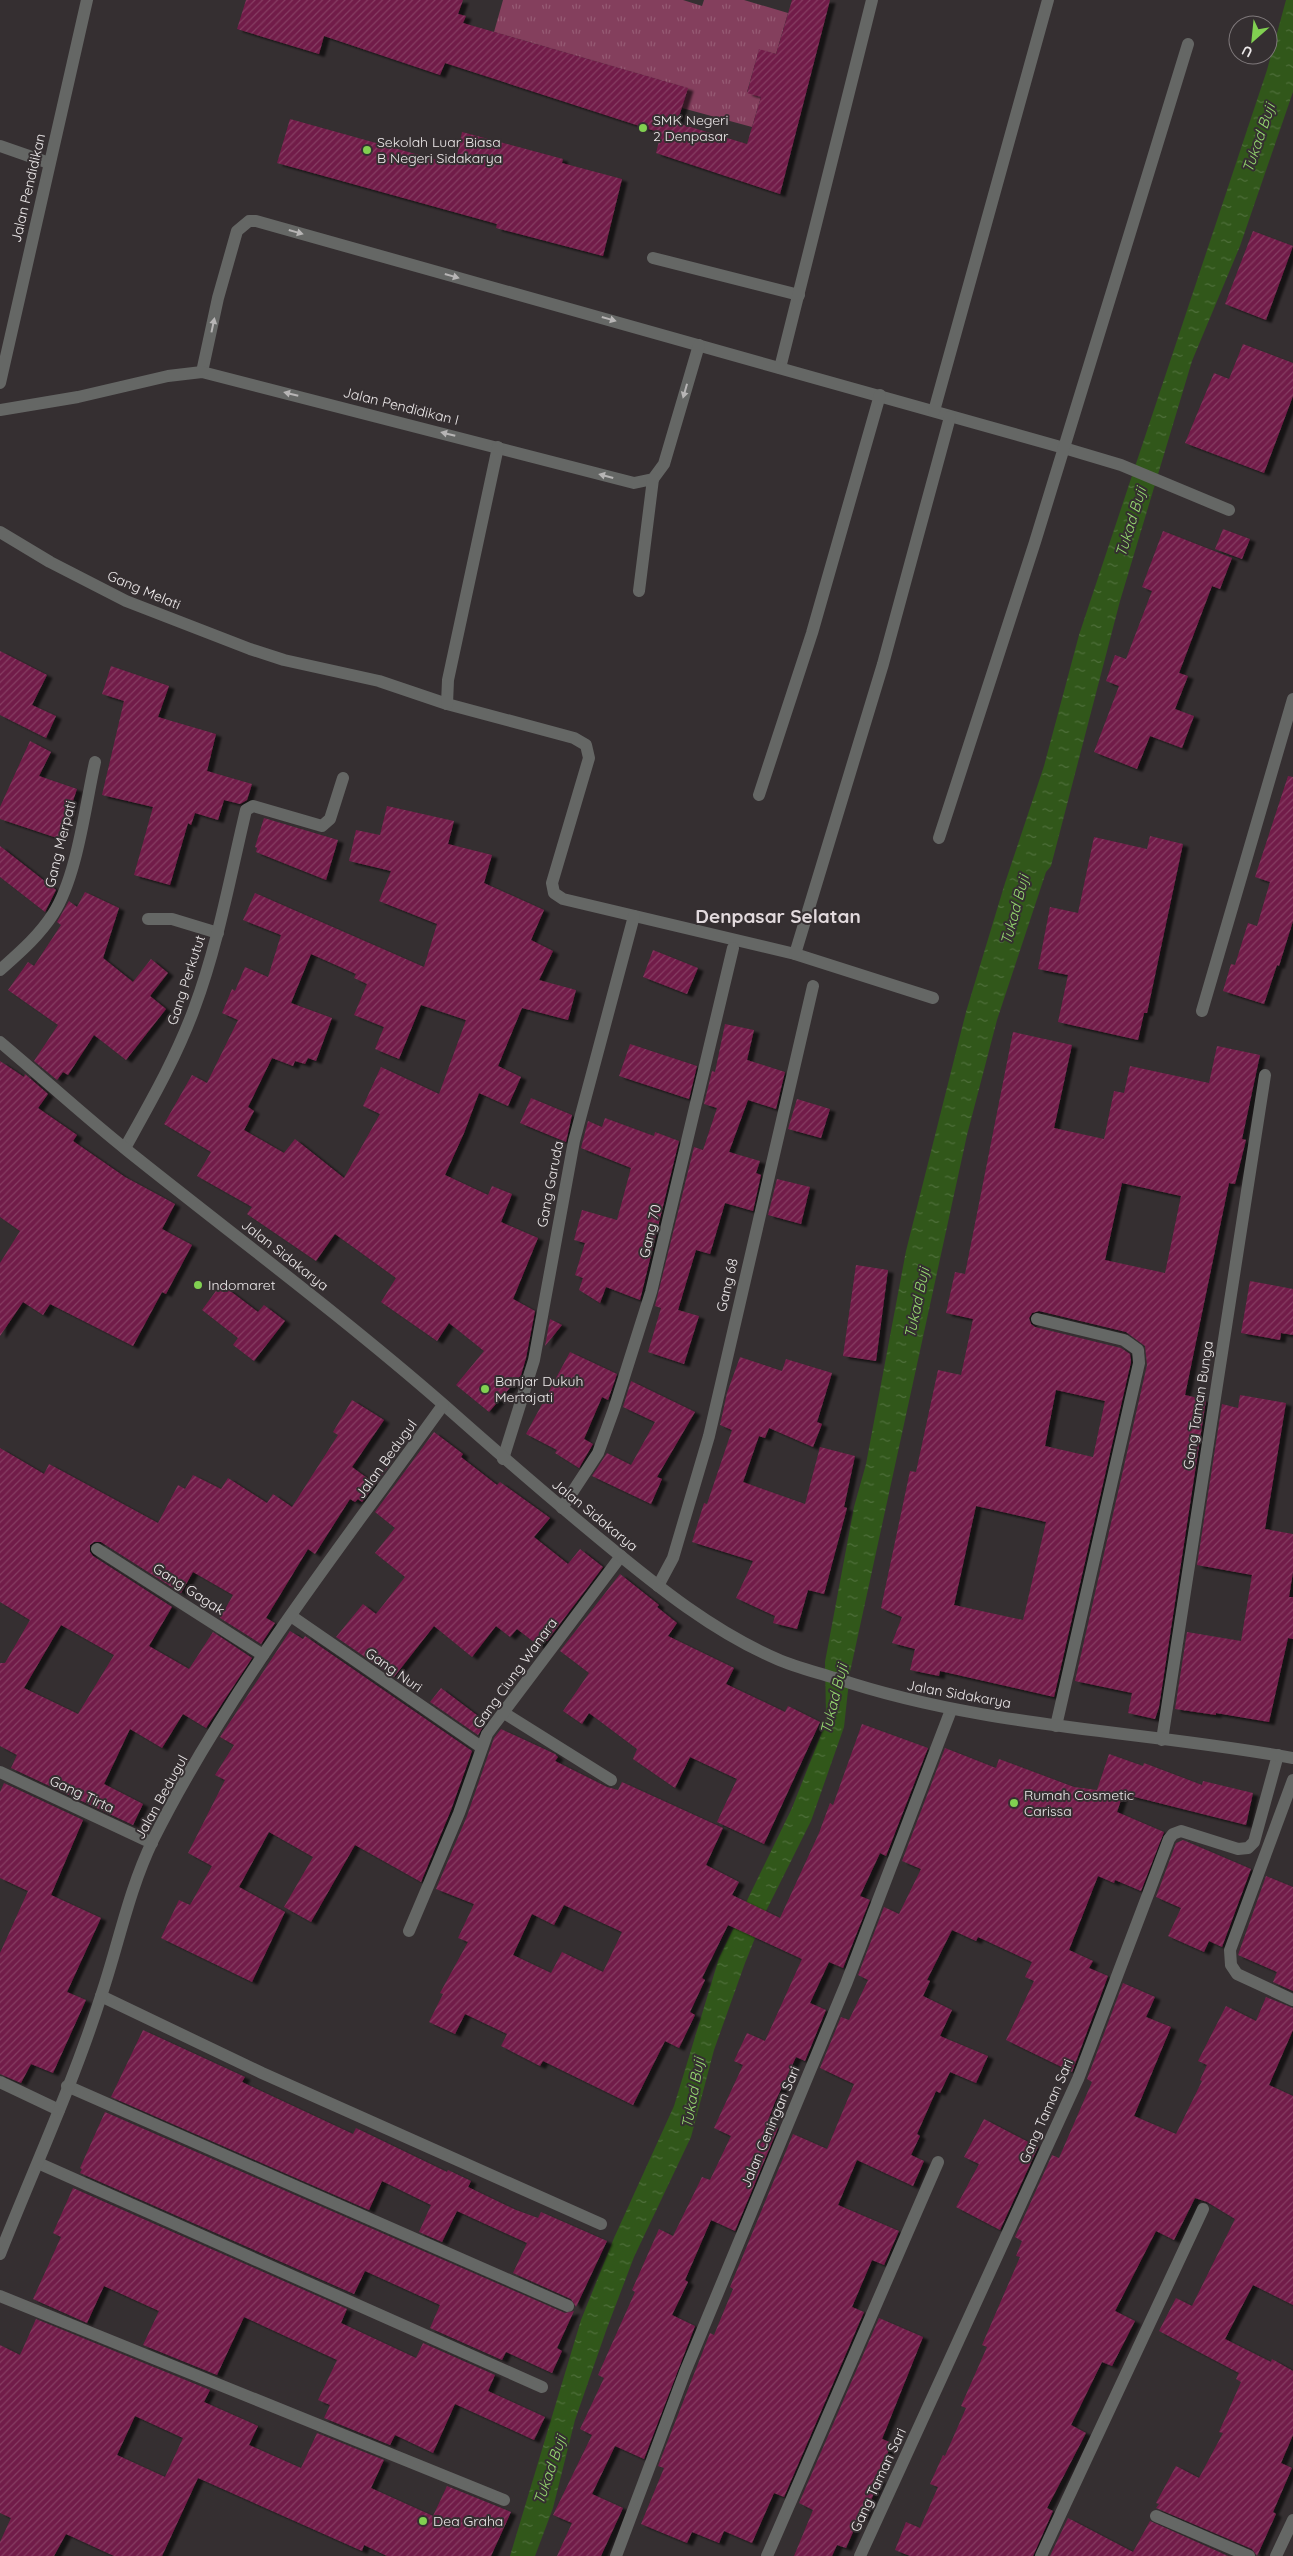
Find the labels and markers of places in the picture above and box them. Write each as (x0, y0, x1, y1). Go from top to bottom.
place label: SMK Negeri 2 Denpasar (653, 111, 729, 145)
marker: SMK Negeri 2 Denpasar (637, 122, 649, 134)
place label: Sekolah Luar Biasa B Negeri Sidakarya (377, 133, 502, 167)
marker: Sekolah Luar Biasa B Negeri Sidakarya (361, 144, 373, 156)
place label: Indomaret (208, 1276, 276, 1294)
marker: Indomaret (192, 1279, 204, 1291)
place label: Banjar Dukuh Mertajati (495, 1372, 584, 1406)
marker: Banjar Dukuh Mertajati (479, 1383, 491, 1395)
place label: Rumah Cosmetic Carissa (1024, 1786, 1134, 1820)
marker: Rumah Cosmetic Carissa (1008, 1797, 1020, 1809)
place label: Dea Graha (433, 2512, 503, 2530)
marker: Dea Graha (417, 2515, 429, 2527)

